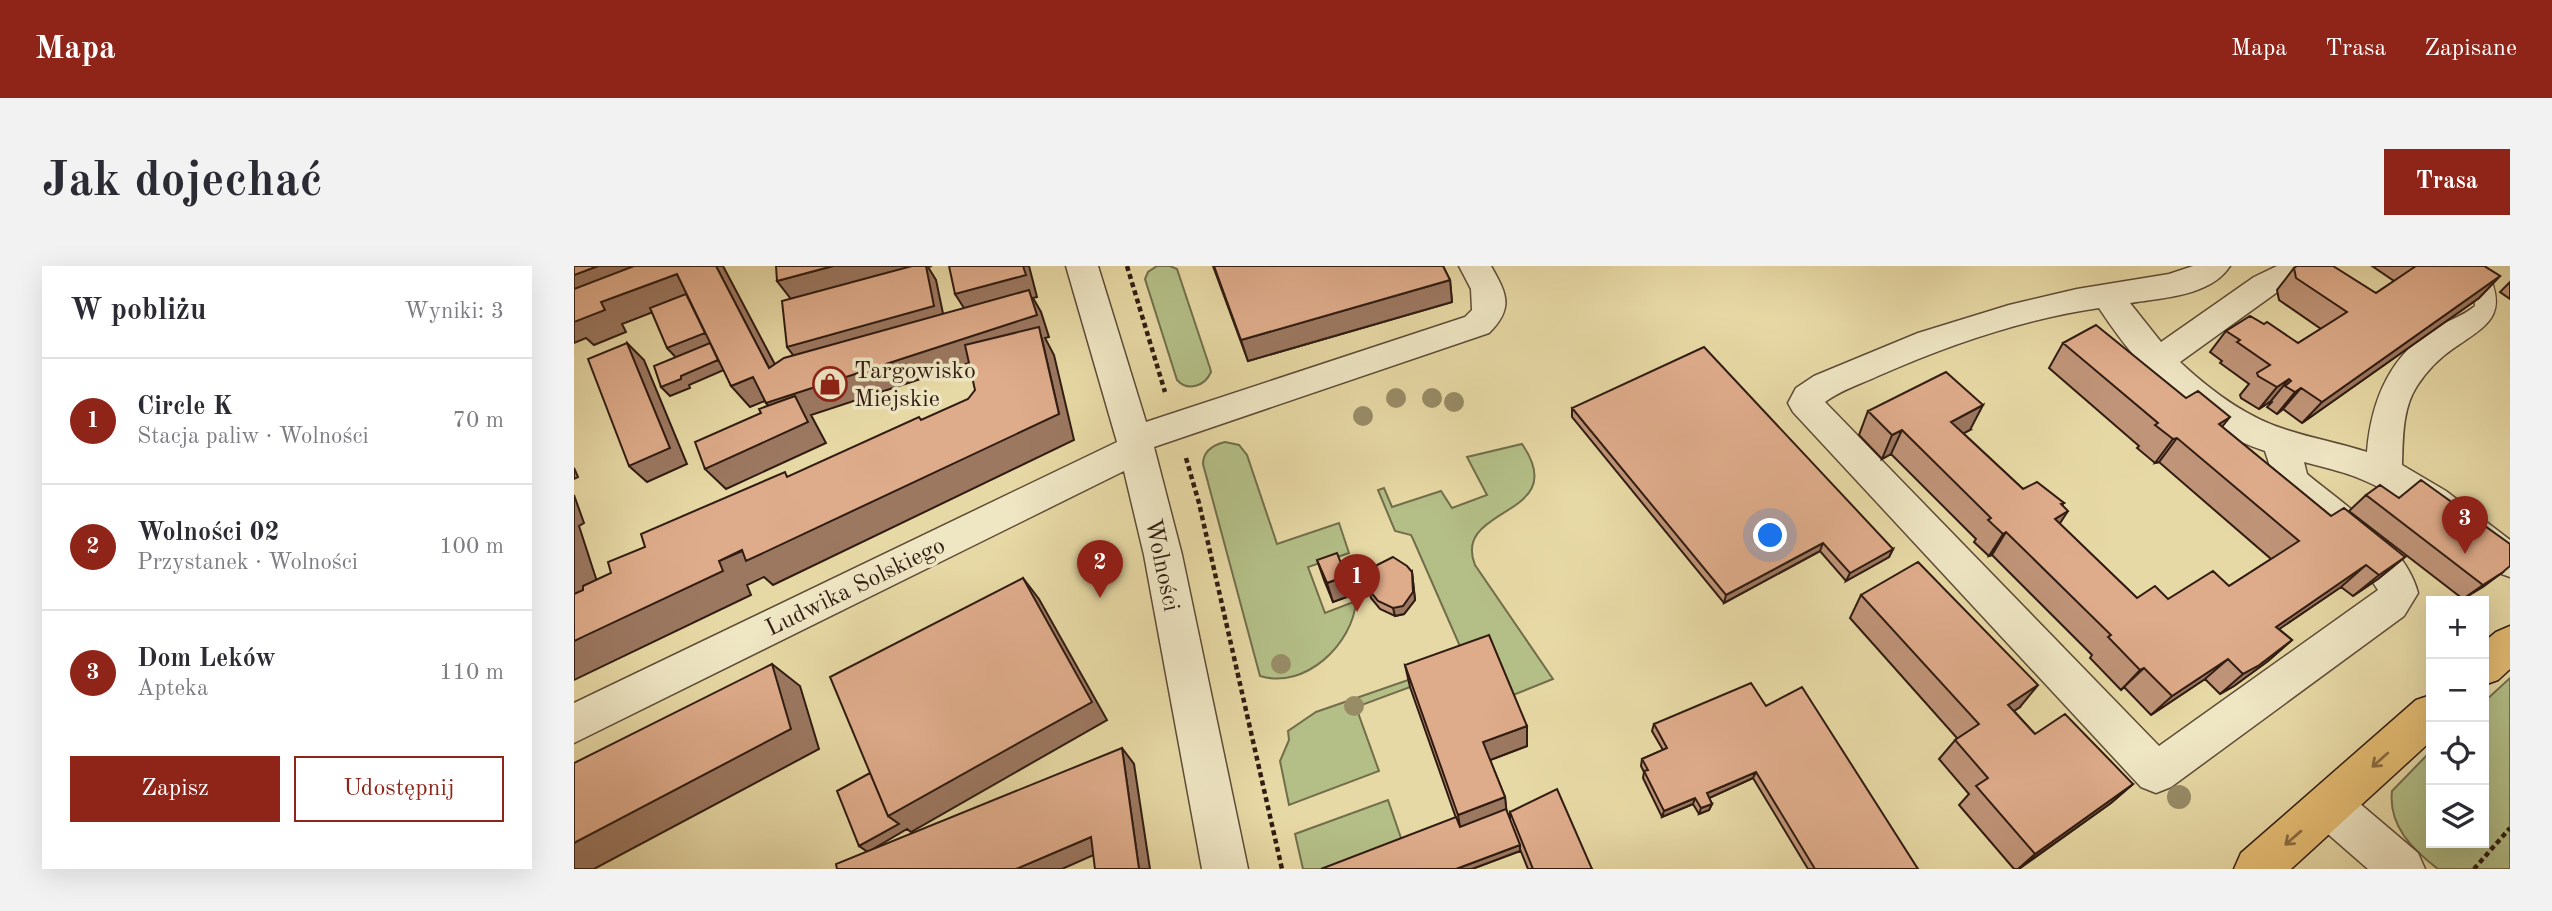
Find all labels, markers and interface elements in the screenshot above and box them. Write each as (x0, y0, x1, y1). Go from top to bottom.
text: Mapa (35, 33, 116, 66)
text: Mapa (2231, 37, 2287, 61)
text: Trasa (2325, 37, 2386, 61)
text: Zapisane (2424, 37, 2517, 61)
button: Trasa (2384, 149, 2510, 215)
text: Jak dojechać (42, 158, 323, 207)
text: W pobliżu (70, 296, 206, 326)
text: Wyniki: 3 (404, 300, 504, 323)
place label: Targowisko Miejskie (854, 360, 976, 412)
shop icon: Targowisko Miejskie (811, 365, 849, 403)
text: Circle K (137, 394, 233, 420)
text: 1 (86, 409, 100, 432)
text: 70 m (453, 409, 504, 432)
text: Stacja paliw · Wolności (137, 425, 369, 448)
pin: 3 (2442, 496, 2488, 554)
street label: Wolności (1140, 517, 1183, 614)
your location (1753, 518, 1787, 552)
text: Wolności 02 (137, 520, 280, 546)
street label: Ludwika Solskiego (762, 534, 949, 642)
text: 2 (86, 535, 100, 558)
text: 100 m (439, 535, 504, 558)
pin: 2 (1077, 540, 1123, 598)
text: Przystanek · Wolności (137, 551, 358, 574)
pin: 1 (1334, 554, 1380, 612)
map controls (2426, 596, 2489, 848)
button: + (2426, 596, 2489, 659)
text: Dom Leków (137, 646, 276, 672)
button: − (2426, 659, 2489, 722)
text: 3 (86, 661, 100, 684)
text: 110 m (439, 661, 504, 684)
text: Apteka (137, 677, 208, 700)
button: locate (2426, 722, 2489, 785)
one-way arrow (2372, 752, 2390, 768)
button: Zapisz (70, 756, 280, 822)
button: Udostępnij (294, 756, 504, 822)
button: layers (2426, 785, 2489, 848)
one-way arrow (2284, 830, 2302, 846)

